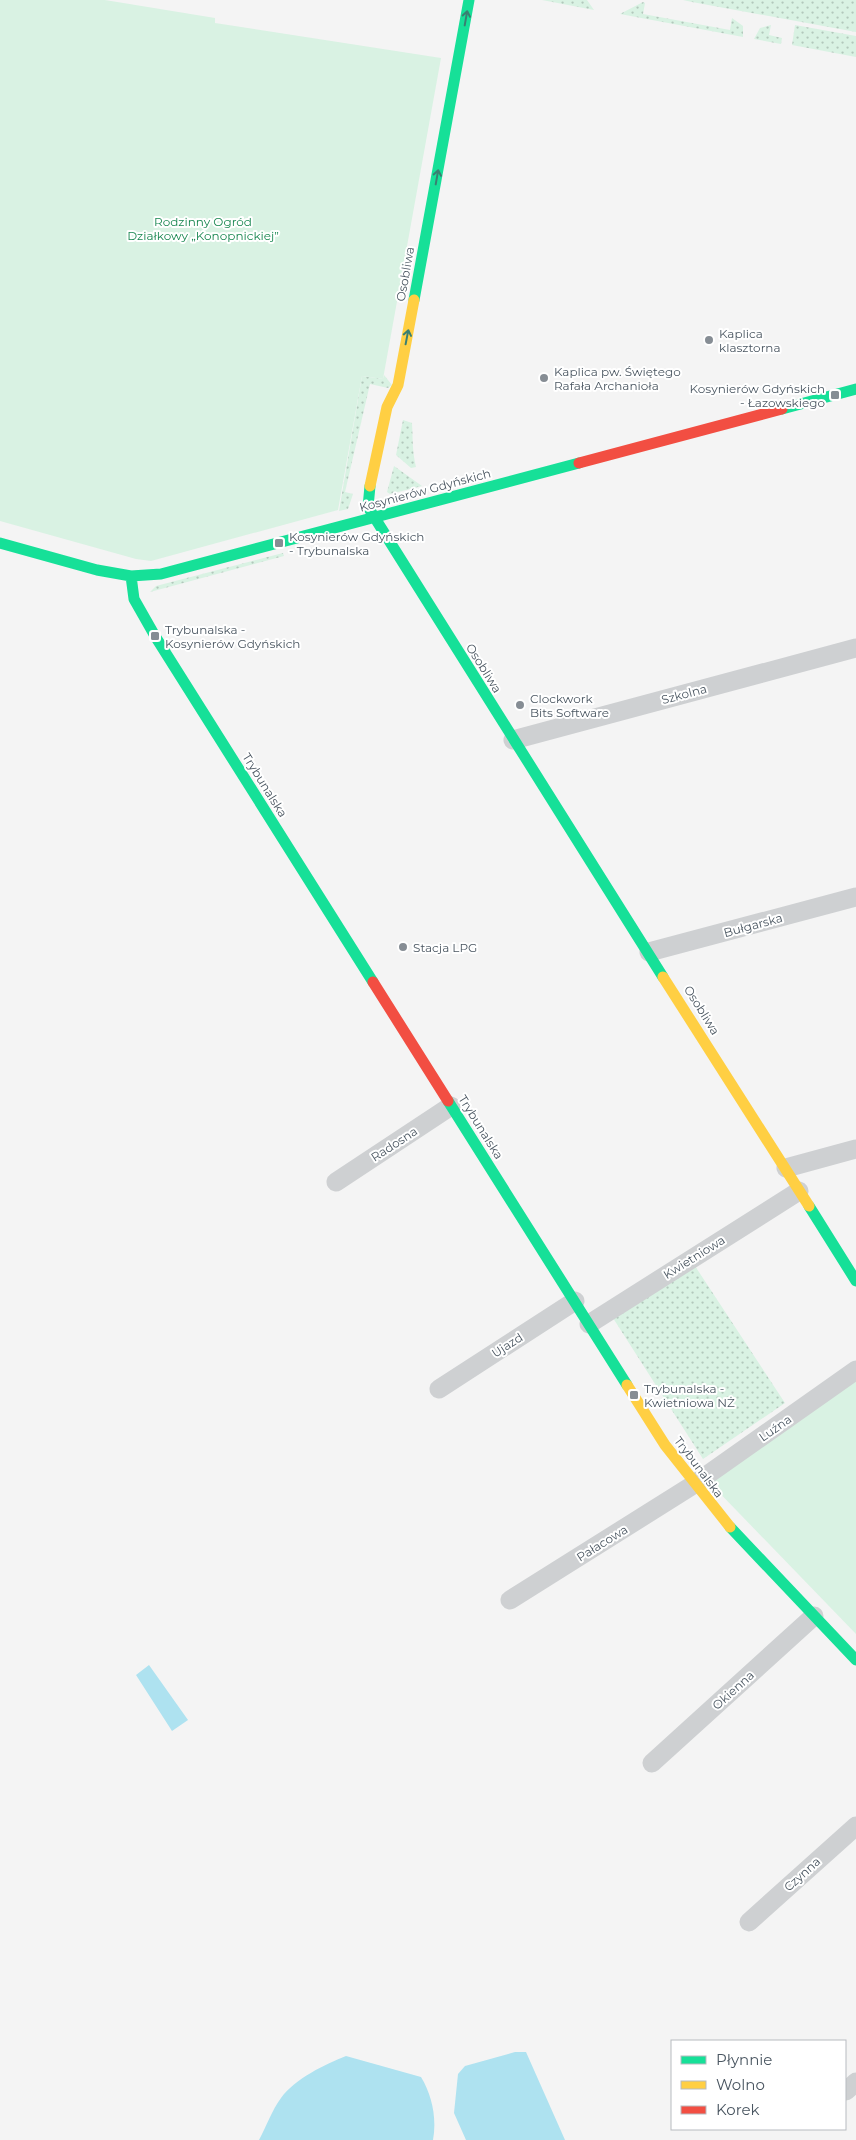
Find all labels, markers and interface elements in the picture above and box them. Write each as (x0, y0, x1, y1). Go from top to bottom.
one-way arrow (462, 10, 471, 26)
one-way arrow (432, 170, 442, 186)
park label: Rodzinny Ogród Działkowy „Konopnickiej” (127, 214, 279, 243)
street label: Osobliwa (393, 245, 417, 303)
place label: Kaplica klasztorna (719, 326, 781, 355)
one-way arrow (403, 330, 412, 346)
marker: Kaplica klasztorna (703, 334, 715, 346)
place label: Kaplica pw. Świętego Rafała Archanioła (554, 364, 681, 393)
marker: Kaplica pw. Świętego Rafała Archanioła (538, 372, 550, 384)
place label: Kosynierów Gdyńskich - Łazowskiego (690, 381, 825, 410)
marker: Kosynierów Gdyńskich - Łazowskiego (829, 389, 841, 401)
street label: Kosynierów Gdyńskich (358, 465, 492, 515)
place label: Kosynierów Gdyńskich - Trybunalska (289, 529, 424, 558)
marker: Kosynierów Gdyńskich - Trybunalska (273, 537, 285, 549)
place label: Trybunalska - Kosynierów Gdyńskich (165, 622, 300, 651)
marker: Trybunalska - Kosynierów Gdyńskich (149, 630, 161, 642)
street label: Osobliwa (463, 641, 505, 695)
street label: Szkolna (660, 681, 708, 707)
place label: Clockwork Bits Software (530, 691, 609, 720)
marker: Clockwork Bits Software (514, 699, 526, 711)
street label: Trybunalska (239, 750, 291, 820)
street label: Bułgarska (722, 910, 784, 940)
place label: Stacja LPG (413, 940, 477, 955)
marker: Stacja LPG (397, 941, 409, 953)
street label: Osobliwa (681, 983, 723, 1037)
street label: Trybunalska (455, 1092, 507, 1162)
street label: Radosna (368, 1123, 420, 1165)
street label: Kwietniowa (660, 1232, 728, 1282)
street label: Ujazd (489, 1329, 525, 1361)
place label: Trybunalska - Kwietniowa NŻ (644, 1381, 735, 1410)
marker: Trybunalska - Kwietniowa NŻ (628, 1389, 640, 1401)
street label: Luźna (756, 1411, 794, 1445)
street label: Trybunalska (671, 1434, 727, 1500)
street label: Pałacowa (574, 1521, 630, 1565)
street label: Okienna (709, 1667, 757, 1713)
street label: Czynna (781, 1854, 823, 1894)
legend (671, 2040, 846, 2130)
text: Płynnie (716, 2050, 772, 2069)
text: Wolno (716, 2075, 765, 2094)
text: Korek (716, 2100, 760, 2119)

